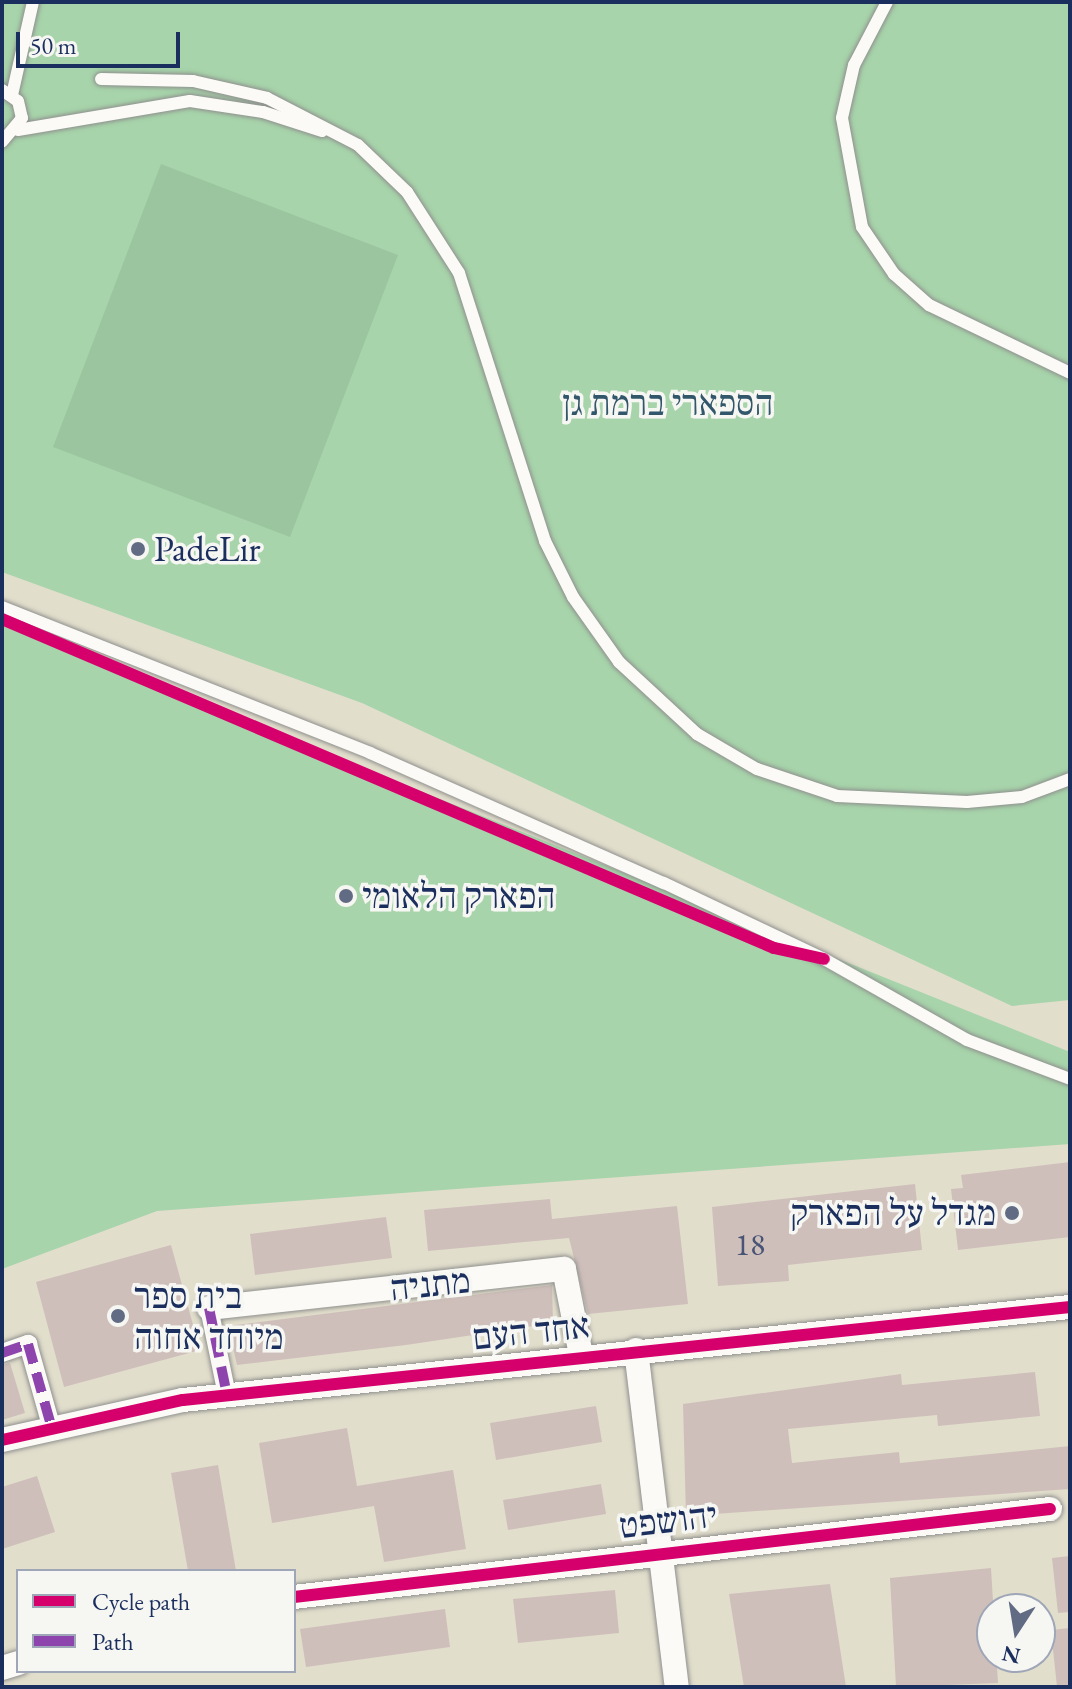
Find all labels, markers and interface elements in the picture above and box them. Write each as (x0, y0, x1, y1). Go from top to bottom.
scale bar (20, 16, 184, 66)
text: 50 m (30, 30, 77, 61)
park label: הספארי ברמת גן (563, 381, 773, 425)
place label: PadeLir (154, 527, 261, 571)
marker: PadeLir (129, 540, 147, 558)
place label: הפארק הלאומי (362, 874, 555, 918)
marker: הפארק הלאומי (337, 887, 355, 905)
place label: מגדל על הפארק (790, 1191, 996, 1235)
marker: מגדל על הפארק (1003, 1204, 1021, 1222)
house number: 18 (735, 1225, 765, 1263)
street label: מתניה (388, 1258, 472, 1310)
place label: בית ספר מיוחד אחוה (134, 1273, 284, 1358)
street label: אחד העם (470, 1303, 592, 1359)
marker: בית ספר מיוחד אחוה (109, 1307, 127, 1325)
street label: יהושפט (617, 1493, 719, 1547)
legend (16, 1569, 296, 1673)
text: Cycle path (92, 1586, 190, 1617)
north arrow (976, 1593, 1056, 1673)
text: Path (92, 1626, 134, 1657)
text: N (1000, 1639, 1023, 1671)

